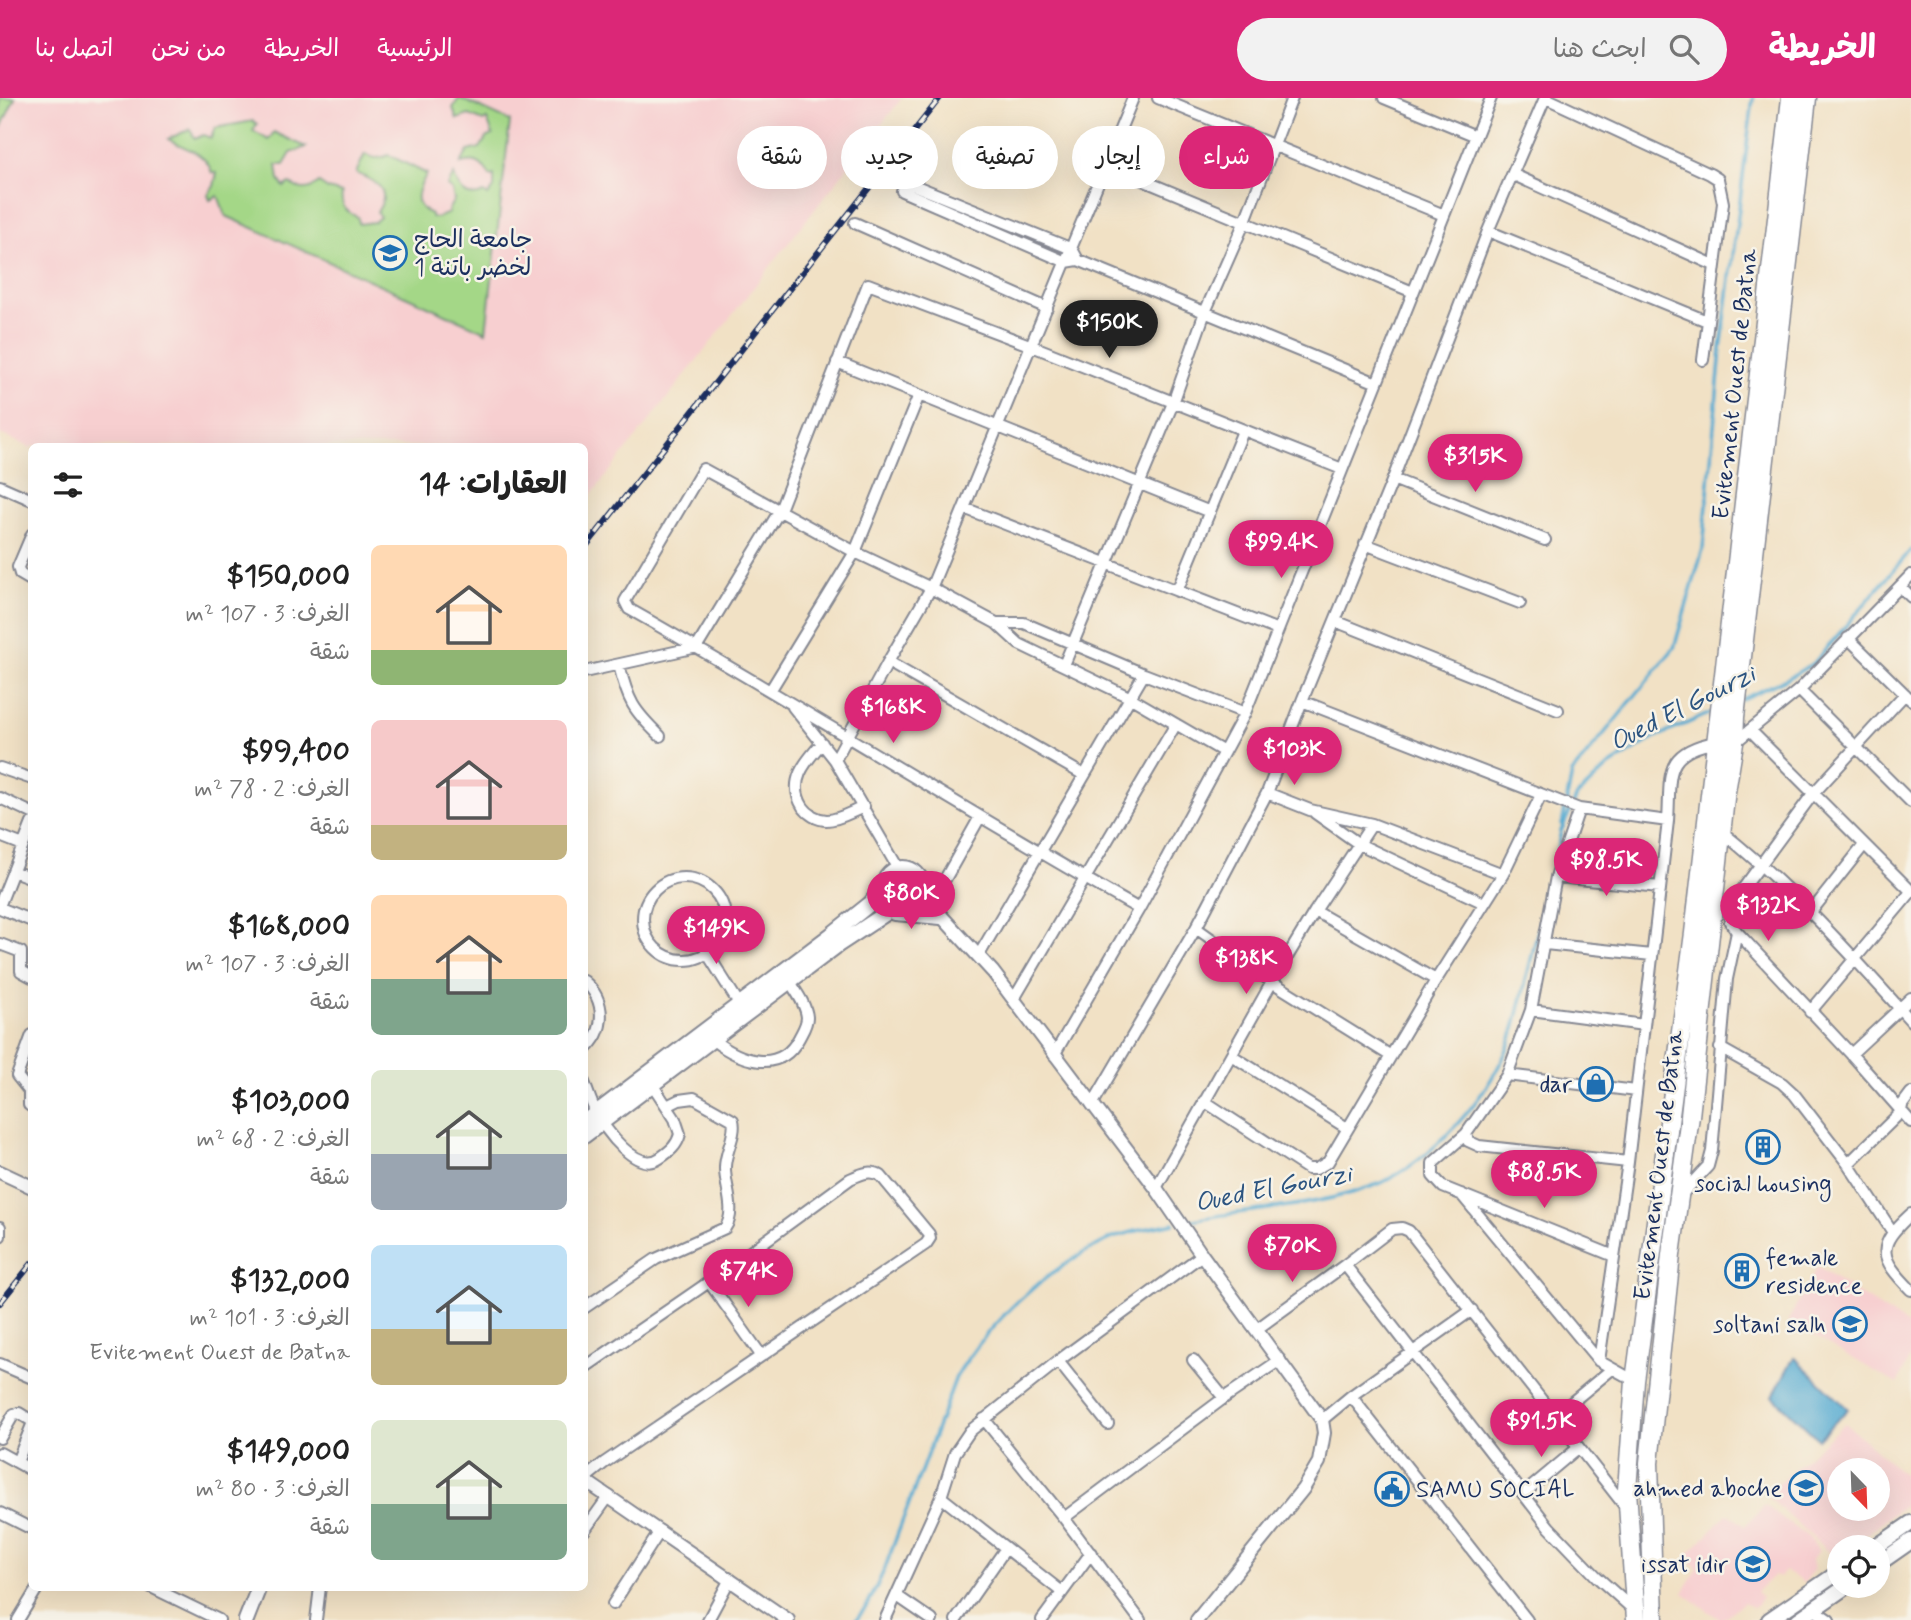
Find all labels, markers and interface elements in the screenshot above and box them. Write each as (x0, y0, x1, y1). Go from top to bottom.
search box (1237, 18, 1727, 81)
text: الخريطة (1769, 27, 1876, 71)
icon: search (1665, 30, 1703, 68)
text: ابحث هنا (1553, 33, 1647, 67)
text: اتصل بنا (35, 34, 113, 65)
text: من نحن (151, 34, 226, 65)
text: الخريطة (264, 34, 339, 65)
text: الرئيسية (377, 34, 453, 65)
chip: شقة (737, 126, 827, 189)
chip: جديد (841, 126, 938, 189)
chip: تصفية (952, 126, 1058, 189)
chip: إيجار (1072, 126, 1165, 189)
chip: شراء (1179, 126, 1274, 189)
place label: جامعة الحاج لخضر باتنة 1 (414, 225, 532, 284)
school or university icon: جامعة الحاج لخضر باتنة 1 (371, 234, 409, 272)
street label: Evitement Ouest de Batna (1706, 247, 1765, 521)
pin: $150K (1060, 300, 1158, 360)
text: $150K (1076, 308, 1142, 338)
pin: $315K (1426, 434, 1524, 494)
text: $315K (1444, 442, 1506, 472)
text: العقارات: 14 (419, 465, 567, 504)
icon: filters (49, 466, 87, 504)
pin: $99.4K (1224, 520, 1338, 580)
text: $99.4K (1245, 528, 1317, 558)
text: $150,000 (226, 557, 350, 596)
icon: home (427, 573, 511, 657)
text: الغرف: 3 · 107 m² (186, 600, 350, 630)
text: شقة (310, 638, 350, 668)
water label: Oued El Gourzi (1604, 657, 1763, 760)
pin: $168K (844, 686, 942, 745)
text: $168K (860, 693, 926, 723)
pin: $103K (1245, 728, 1343, 787)
text: $99,400 (242, 732, 350, 771)
text: $103K (1263, 735, 1325, 765)
icon: home (427, 748, 511, 832)
text: الغرف: 2 · 78 m² (194, 775, 350, 805)
text: شقة (310, 813, 350, 843)
pin: $98.5K (1549, 838, 1663, 898)
text: $98.5K (1570, 846, 1642, 876)
pin: $80K (870, 872, 952, 931)
text: $80K (883, 879, 939, 909)
pin: $132K (1719, 884, 1817, 943)
text: $132K (1736, 891, 1800, 921)
pin: $149K (667, 906, 765, 966)
text: $168,000 (228, 907, 350, 946)
text: $149K (683, 914, 749, 944)
icon: home (427, 923, 511, 1007)
pin: $138K (1197, 936, 1295, 996)
text: $138K (1215, 944, 1277, 974)
text: الغرف: 3 · 107 m² (186, 950, 350, 980)
text: شقة (310, 988, 350, 1018)
street label: Evitement Ouest de Batna (1628, 1028, 1692, 1302)
shop icon: dar (1577, 1065, 1615, 1103)
place label: dar (1540, 1070, 1572, 1101)
text: $103,000 (231, 1082, 350, 1121)
icon: home (427, 1098, 511, 1182)
text: الغرف: 2 · 68 m² (197, 1125, 350, 1155)
building icon: social housing (1744, 1128, 1782, 1166)
pin: $88.5K (1487, 1150, 1601, 1210)
water label: Oued El Gourzi (1192, 1157, 1357, 1221)
text: $88.5K (1507, 1158, 1581, 1188)
text: شقة (310, 1163, 350, 1193)
place label: social housing (1694, 1169, 1832, 1202)
pin: $70K (1251, 1224, 1333, 1284)
text: $70K (1264, 1232, 1320, 1262)
place label: female residence (1766, 1243, 1862, 1302)
pin: $74K (707, 1250, 789, 1309)
building icon: female residence (1723, 1252, 1761, 1290)
text: $74K (719, 1257, 777, 1287)
text: $132,000 (230, 1261, 350, 1300)
icon: home (427, 1273, 511, 1357)
text: الغرف: 3 · 101 m² (189, 1304, 350, 1334)
school or university icon: soltani salh (1831, 1305, 1869, 1343)
place label: soltani salh (1713, 1310, 1826, 1341)
text: Evitement Ouest de Batna (89, 1338, 350, 1368)
pin: $91.5K (1484, 1400, 1598, 1459)
text: $91.5K (1506, 1407, 1576, 1437)
text: $149,000 (226, 1432, 350, 1471)
icon: home (427, 1448, 511, 1532)
north arrow (1827, 1458, 1890, 1521)
map controls (1827, 1458, 1890, 1598)
school or university icon: ahmed aboche (1787, 1469, 1825, 1507)
public building icon: SAMU SOCIAL (1373, 1470, 1411, 1508)
place label: ahmed aboche (1633, 1474, 1782, 1505)
text: الغرف: 3 · 80 m² (196, 1475, 350, 1505)
place label: SAMU SOCIAL (1416, 1475, 1575, 1506)
text: شقة (310, 1513, 350, 1543)
button: locate (1827, 1535, 1890, 1598)
school or university icon: issat idir (1734, 1545, 1772, 1583)
place label: issat idir (1641, 1550, 1728, 1581)

